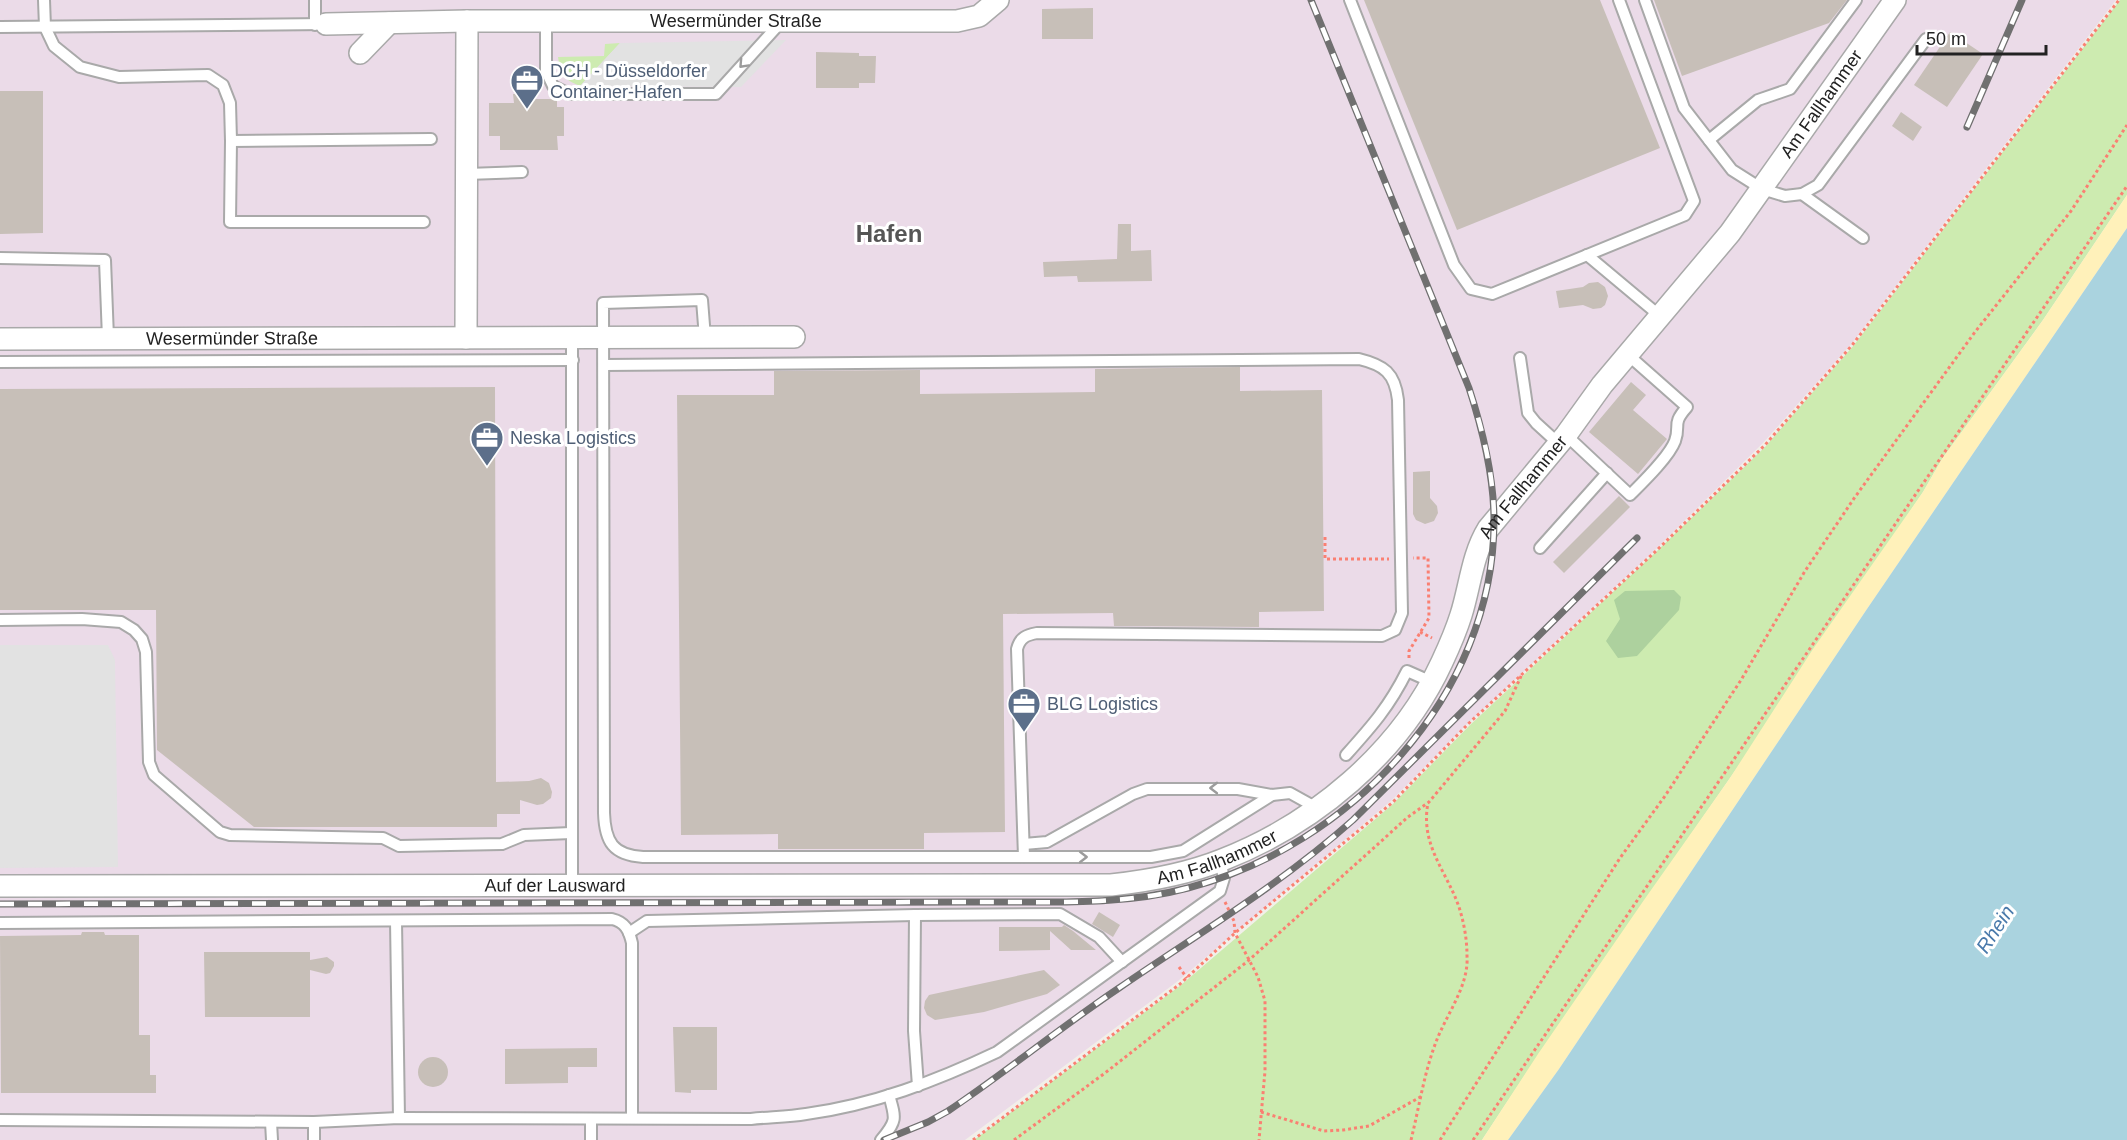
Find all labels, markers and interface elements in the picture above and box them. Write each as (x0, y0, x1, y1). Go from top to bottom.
street label: Wesermünder Straße (650, 11, 822, 31)
scale bar (1917, 18, 2046, 56)
text: 50 m (1926, 29, 1966, 49)
street label: Am Fallhammer (1777, 46, 1866, 161)
one-way arrow (739, 58, 750, 68)
place label: DCH - Düsseldorfer Container-Hafen (550, 61, 707, 102)
office icon: DCH - Düsseldorfer Container-Hafen (509, 63, 545, 110)
district label: Hafen (856, 220, 922, 247)
street label: Wesermünder Straße (146, 328, 318, 349)
office icon: Neska Logistics (469, 420, 505, 467)
place label: Neska Logistics (510, 428, 636, 448)
street label: Am Fallhammer (1475, 432, 1571, 542)
office icon: BLG Logistics (1006, 686, 1042, 733)
place label: BLG Logistics (1047, 694, 1158, 714)
one-way arrow (1210, 782, 1219, 795)
street label: Am Fallhammer (1155, 826, 1281, 888)
one-way arrow (1078, 851, 1087, 863)
street label: Auf der Lausward (484, 875, 626, 896)
water label: Rhein (1972, 901, 2018, 957)

